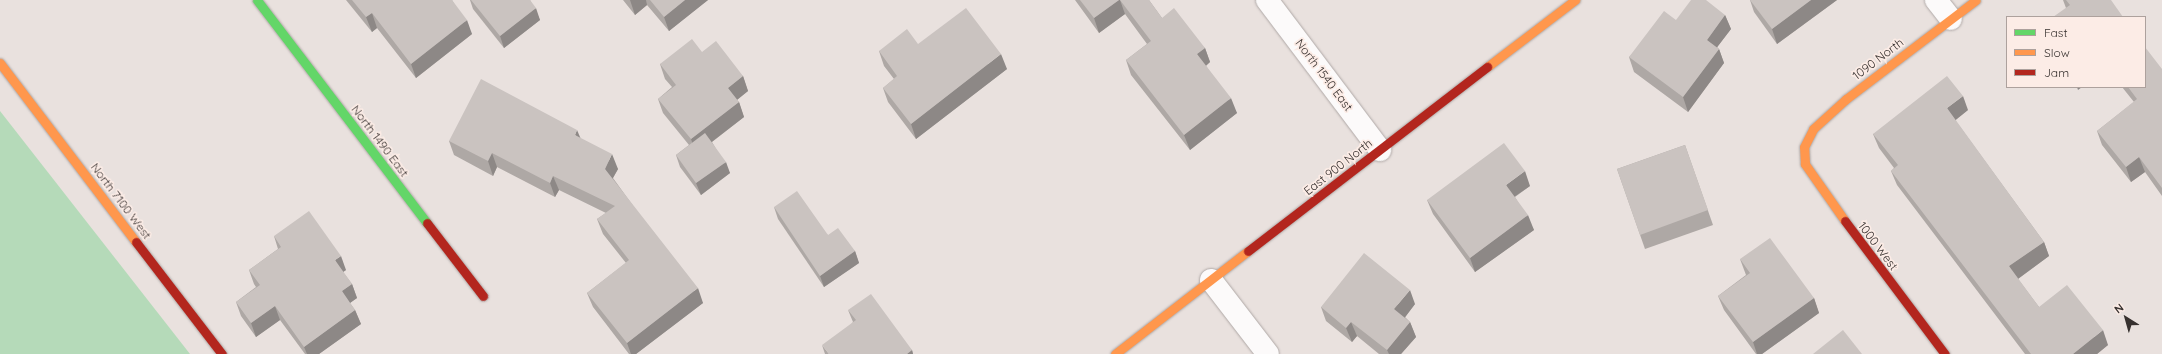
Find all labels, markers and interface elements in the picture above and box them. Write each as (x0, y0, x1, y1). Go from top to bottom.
legend (2006, 16, 2146, 88)
text: Fast (2044, 25, 2068, 40)
street label: 1090 North (1850, 35, 1906, 83)
street label: North 1540 East (1292, 36, 1356, 114)
text: Slow (2044, 45, 2070, 60)
text: Jam (2044, 65, 2069, 80)
street label: North 1490 East (348, 102, 412, 180)
street label: East 900 North (1301, 136, 1375, 198)
street label: North 7100 West (88, 160, 154, 242)
street label: 1000 West (1855, 219, 1901, 273)
north arrow (2106, 298, 2146, 338)
text: N (2111, 300, 2126, 316)

